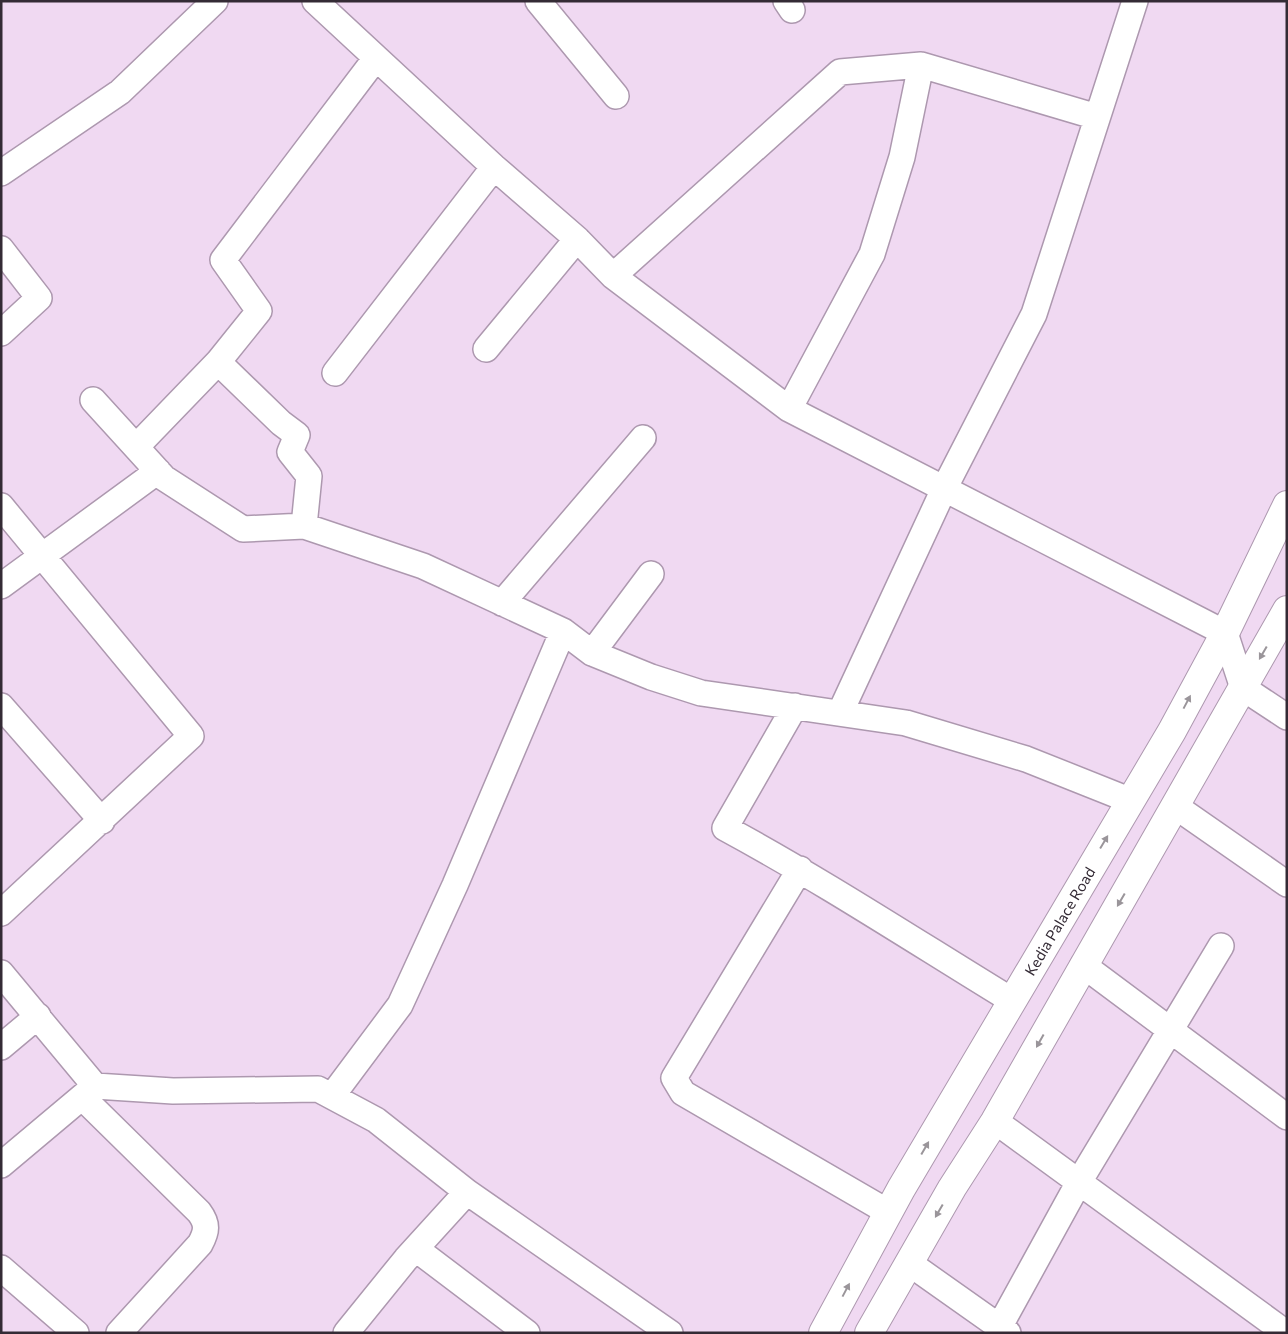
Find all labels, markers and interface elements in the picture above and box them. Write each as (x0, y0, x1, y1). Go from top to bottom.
one-way arrow (1258, 646, 1267, 659)
one-way arrow (1183, 695, 1191, 709)
one-way arrow (1100, 835, 1109, 848)
street label: Kedia Palace Road (1020, 864, 1099, 979)
one-way arrow (1116, 893, 1125, 907)
one-way arrow (1036, 1034, 1044, 1048)
one-way arrow (920, 1141, 929, 1154)
one-way arrow (935, 1203, 943, 1218)
one-way arrow (842, 1283, 850, 1297)

